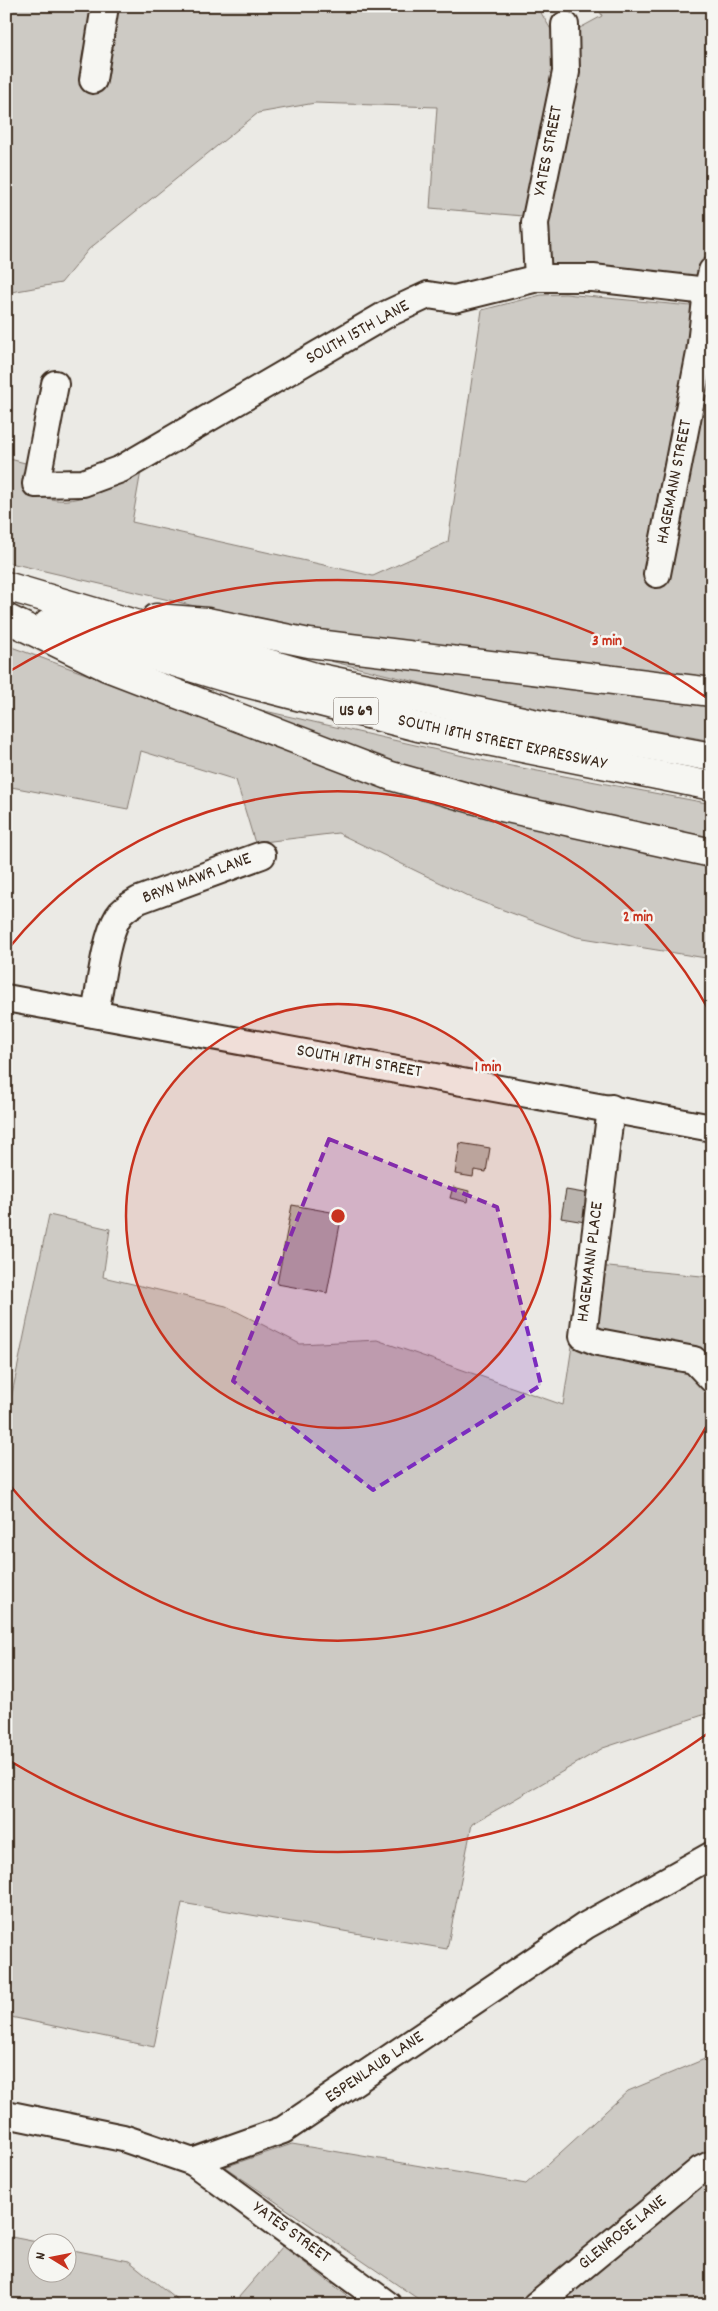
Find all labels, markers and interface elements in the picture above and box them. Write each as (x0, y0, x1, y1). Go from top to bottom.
street label: YATES STREET (528, 104, 570, 198)
street label: SOUTH 15TH LANE (302, 294, 414, 372)
street label: HAGEMANN STREET (651, 418, 699, 546)
text: 3 min (592, 631, 622, 653)
road number: US 69 (334, 698, 378, 724)
street label: SOUTH 18TH STREET EXPRESSWAY (395, 709, 610, 778)
street label: BRYN MAWR LANE (139, 847, 255, 911)
text: 2 min (623, 907, 653, 929)
street label: SOUTH 18TH STREET (294, 1039, 424, 1085)
text: 1 min (475, 1057, 501, 1079)
street label: HAGEMANN PLACE (571, 1200, 611, 1324)
centre of rings (329, 1207, 347, 1225)
street label: ESPENLAUB LANE (321, 2026, 429, 2110)
street label: GLENROSE LANE (574, 2190, 672, 2276)
street label: YATES STREET (247, 2196, 335, 2270)
north arrow (28, 2234, 78, 2284)
text: N (31, 2251, 52, 2261)

